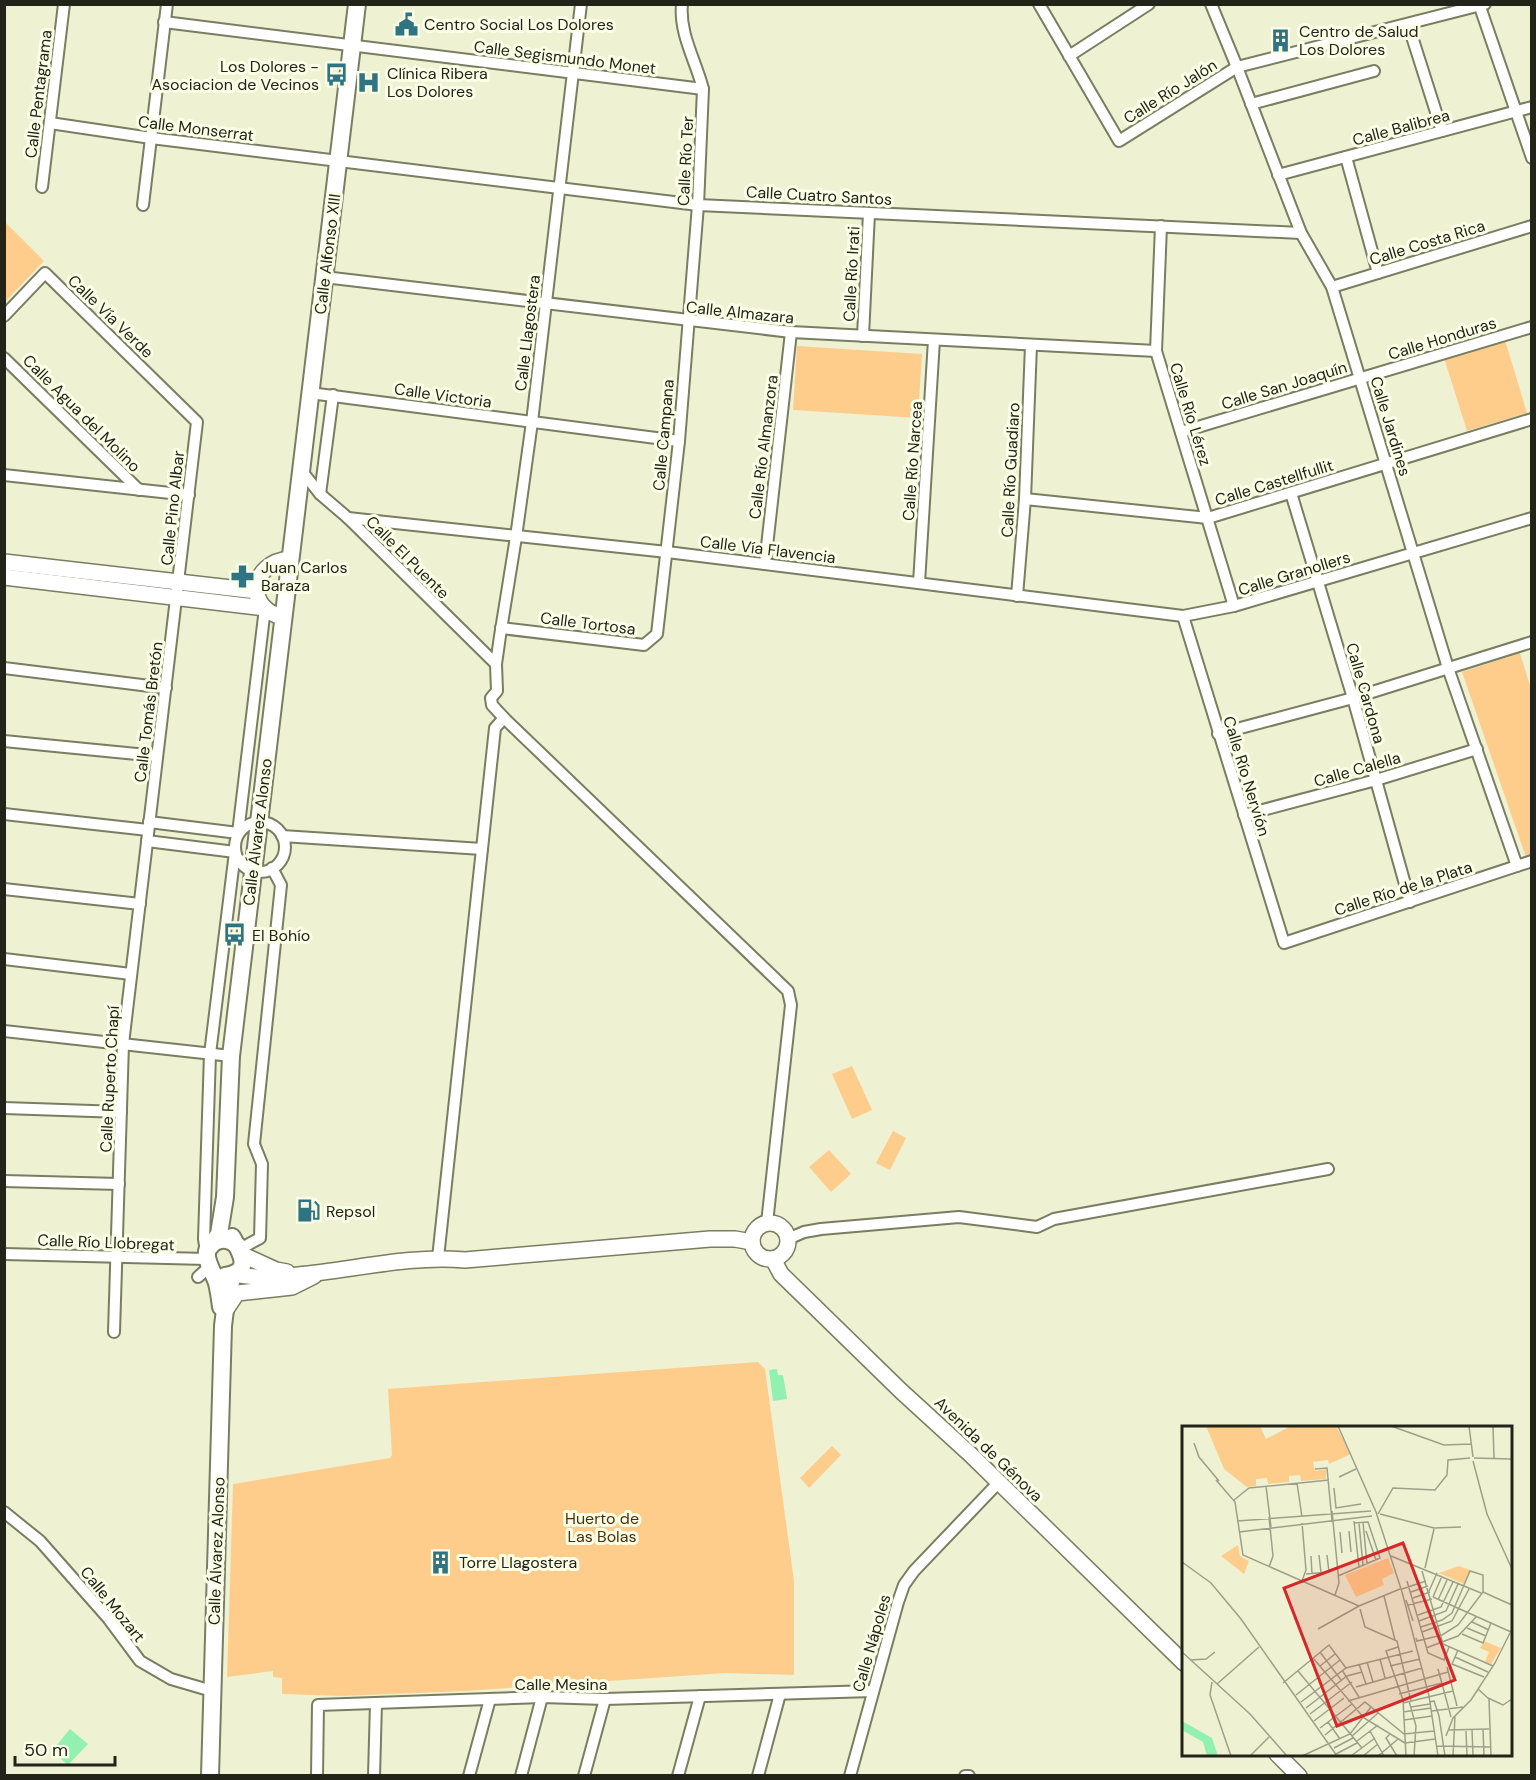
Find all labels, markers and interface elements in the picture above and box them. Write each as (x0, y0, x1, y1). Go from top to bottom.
public building icon: Centro Social Los Dolores (393, 11, 419, 37)
place label: Centro Social Los Dolores (424, 14, 614, 35)
place label: Centro de Salud Los Dolores (1299, 21, 1419, 60)
building icon: Centro de Salud Los Dolores (1268, 27, 1294, 53)
street label: Calle Pentagrama (20, 29, 57, 159)
street label: Calle Segismundo Monet (473, 36, 657, 79)
street label: Calle Río Jalón (1120, 54, 1221, 129)
place label: Los Dolores - Asociacion de Vecinos (151, 56, 319, 95)
bus stop icon: Los Dolores - Asociacion de Vecinos (324, 62, 350, 88)
place label: Clínica Ribera Los Dolores (387, 63, 488, 102)
hospital icon: Clínica Ribera Los Dolores (356, 69, 382, 95)
street label: Calle Balibrea (1350, 104, 1452, 151)
street label: Calle Monserrat (137, 111, 255, 146)
street label: Calle Río Ter (673, 115, 698, 207)
street label: Calle Cuatro Santos (745, 181, 893, 210)
street label: Calle Alfonso XIII (310, 193, 345, 316)
street label: Calle Costa Rica (1367, 215, 1487, 270)
street label: Calle Río Irati (839, 226, 864, 322)
street label: Calle Vía Verde (63, 270, 158, 363)
street label: Calle Llagostera (510, 274, 545, 392)
street label: Calle Almazara (685, 296, 795, 329)
street label: Calle Honduras (1385, 312, 1499, 365)
street label: Calle Agua del Molino (18, 350, 145, 477)
street label: Calle San Joaquín (1219, 356, 1349, 415)
street label: Calle Río Lérez (1165, 360, 1216, 468)
street label: Calle Río Almanzora (744, 374, 783, 520)
street label: Calle Jardines (1365, 374, 1416, 479)
street label: Calle Victoria (393, 378, 493, 413)
street label: Calle Campana (648, 378, 679, 492)
street label: Calle Río Narcea (898, 401, 927, 522)
street label: Calle Río Guadiaro (996, 402, 1025, 538)
street label: Calle Pino Albar (156, 449, 189, 567)
street label: Calle Castellfullit (1212, 455, 1336, 510)
street label: Calle El Puente (362, 511, 454, 603)
street label: Calle Vía Flavencia (699, 531, 837, 568)
street label: Calle Granollers (1235, 546, 1353, 601)
place label: Juan Carlos Baraza (261, 557, 348, 596)
pharmacy icon: Juan Carlos Baraza (230, 563, 256, 589)
street label: Calle Tortosa (539, 607, 637, 640)
street label: Calle Tomás Bretón (129, 640, 168, 784)
street label: Calle Cardona (1341, 640, 1390, 746)
street label: Calle Río Nervión (1218, 714, 1275, 839)
street label: Calle Calella (1311, 747, 1403, 792)
street label: Calle Álvarez Alonso (238, 757, 277, 907)
street label: Calle Río de la Plata (1332, 856, 1475, 921)
bus stop icon: El Bohío (221, 922, 247, 948)
place label: El Bohío (252, 925, 310, 946)
street label: Calle Ruperto Chapí (95, 1005, 124, 1153)
fuel station icon: Repsol (295, 1198, 321, 1224)
place label: Repsol (326, 1201, 375, 1222)
street label: Calle Río Llobregat (37, 1230, 175, 1255)
street label: Avenida de Génova (930, 1392, 1047, 1506)
inset map (1182, 1426, 1512, 1756)
street label: Calle Álvarez Alonso (203, 1477, 230, 1625)
park label: Huerto de Las Bolas (565, 1508, 639, 1547)
building icon: Torre Llagostera (428, 1549, 454, 1575)
place label: Torre Llagostera (459, 1552, 577, 1573)
street label: Calle Mozart (76, 1562, 150, 1647)
street label: Calle Nápoles (848, 1592, 895, 1694)
street label: Calle Mesina (515, 1674, 607, 1695)
scale bar (15, 1729, 116, 1767)
text: 50 m (24, 1738, 68, 1762)

